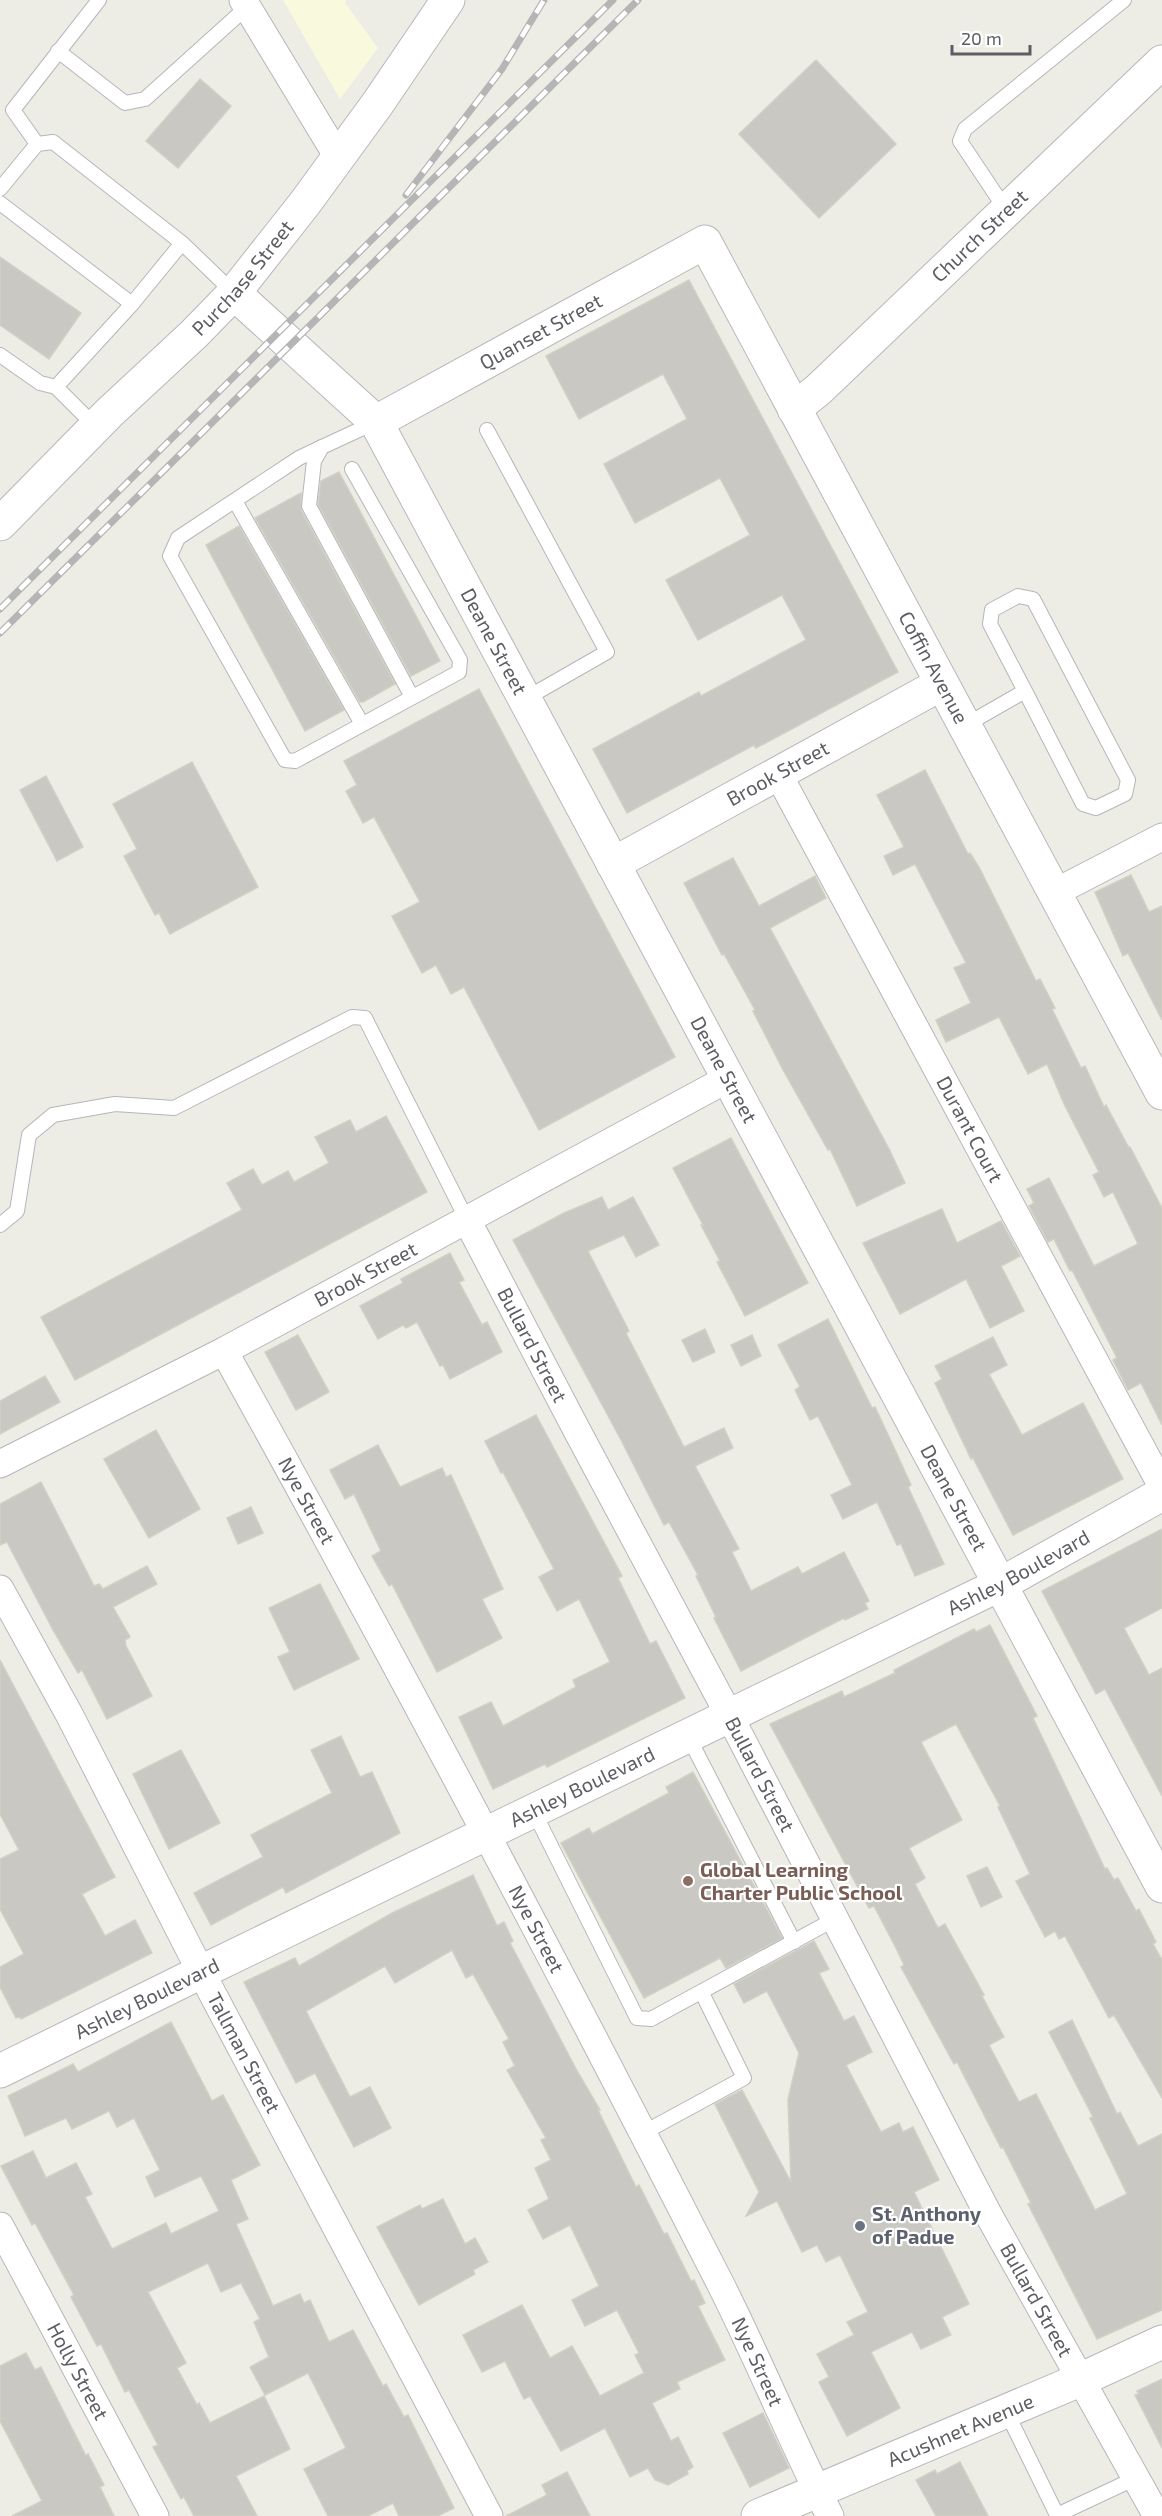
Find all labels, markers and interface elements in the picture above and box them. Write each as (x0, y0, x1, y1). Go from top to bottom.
scale bar (952, 18, 1030, 56)
text: 20 m (961, 27, 1002, 49)
street label: Church Street (926, 183, 1032, 286)
street label: Purchase Street (186, 215, 298, 340)
street label: Quanset Street (475, 288, 606, 374)
street label: Deane Street (456, 584, 533, 699)
street label: Coffin Avenue (894, 607, 974, 727)
street label: Brook Street (722, 735, 833, 810)
street label: Deane Street (686, 1012, 763, 1127)
street label: Durant Court (932, 1072, 1009, 1187)
street label: Brook Street (310, 1236, 421, 1311)
street label: Bullard Street (493, 1283, 573, 1406)
street label: Deane Street (916, 1440, 993, 1555)
street label: Nye Street (274, 1453, 341, 1548)
street label: Ashley Boulevard (943, 1524, 1094, 1619)
street label: Bullard Street (721, 1712, 801, 1836)
street label: Ashley Boulevard (506, 1741, 658, 1831)
place label: Global Learning Charter Public School (700, 1857, 903, 1904)
marker: Global Learning Charter Public School (681, 1874, 695, 1888)
street label: Nye Street (504, 1881, 570, 1977)
street label: Ashley Boulevard (70, 1952, 223, 2043)
street label: Tallman Street (203, 1988, 287, 2117)
place label: St. Anthony of Padue (872, 2201, 982, 2248)
marker: St. Anthony of Padue (853, 2219, 867, 2233)
street label: Bullard Street (996, 2239, 1079, 2361)
street label: Nye Street (727, 2313, 789, 2410)
street label: Holly Street (43, 2318, 115, 2424)
street label: Acushnet Avenue (884, 2388, 1037, 2471)

